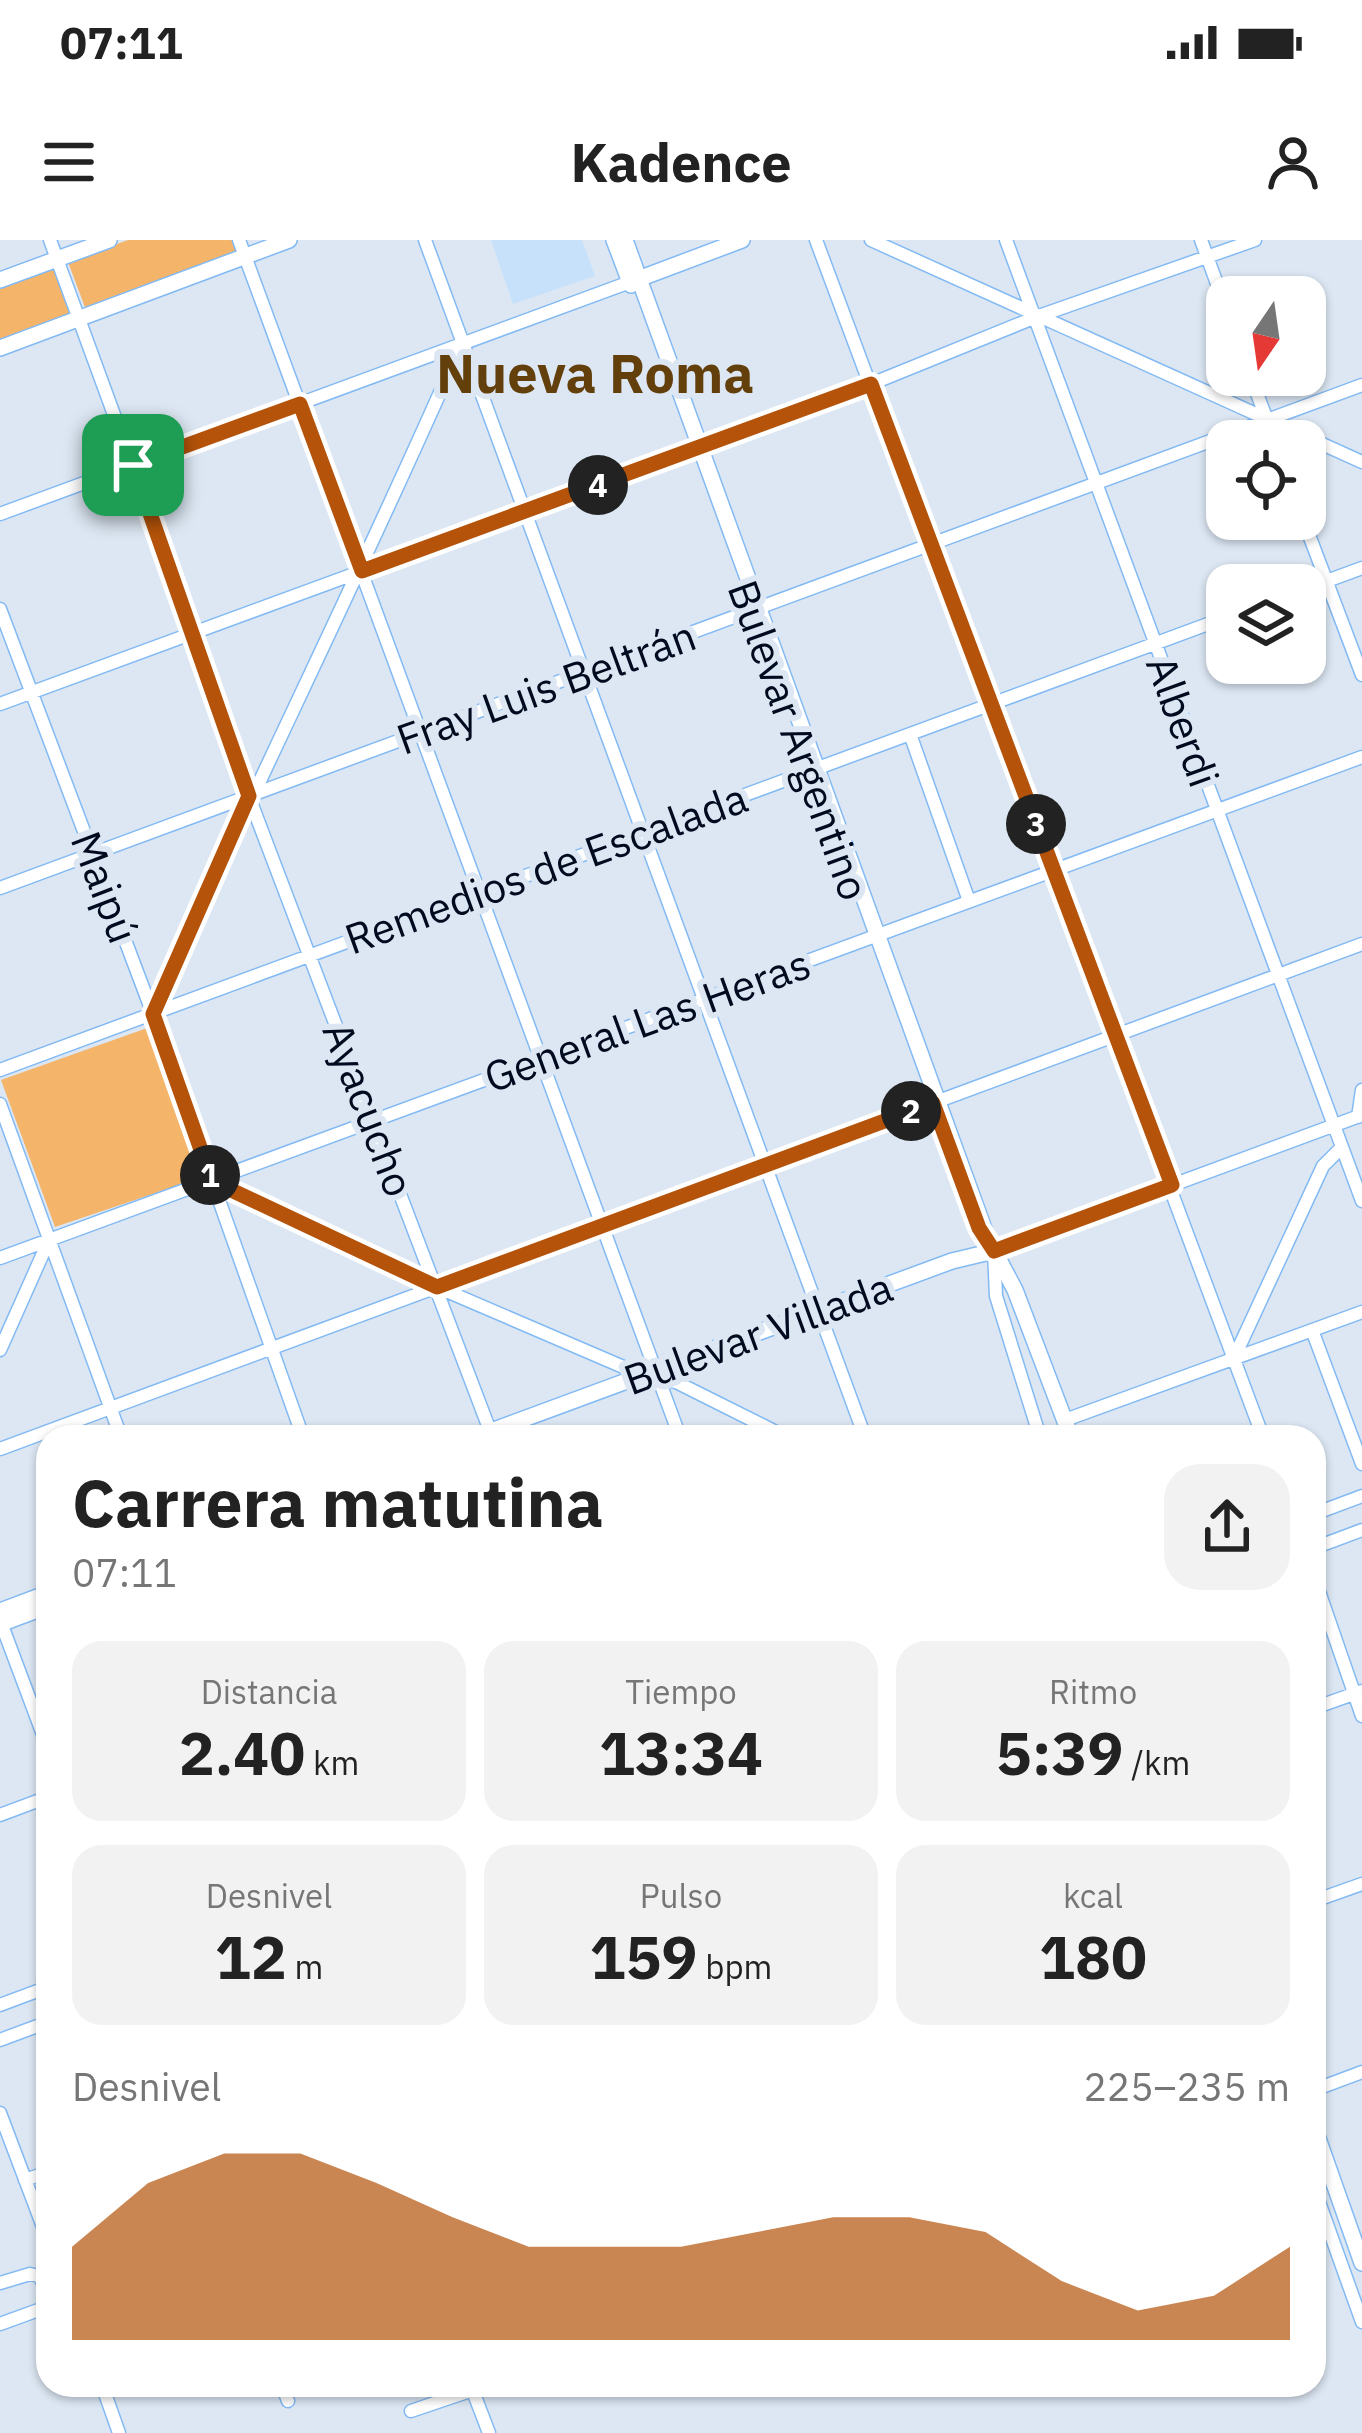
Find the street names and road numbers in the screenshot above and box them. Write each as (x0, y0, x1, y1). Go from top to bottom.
street label: Bulevar Argentino (716, 573, 882, 907)
street label: Fray Luis Beltrán (389, 607, 703, 767)
street label: Alberdi (1134, 648, 1232, 794)
street label: Remedios de Escalada (337, 770, 755, 966)
street label: Maipú (59, 823, 151, 951)
street label: General Las Heras (477, 936, 817, 1104)
street label: Ayacucho (311, 1014, 427, 1204)
street label: Bulevar Villada (616, 1259, 900, 1407)

